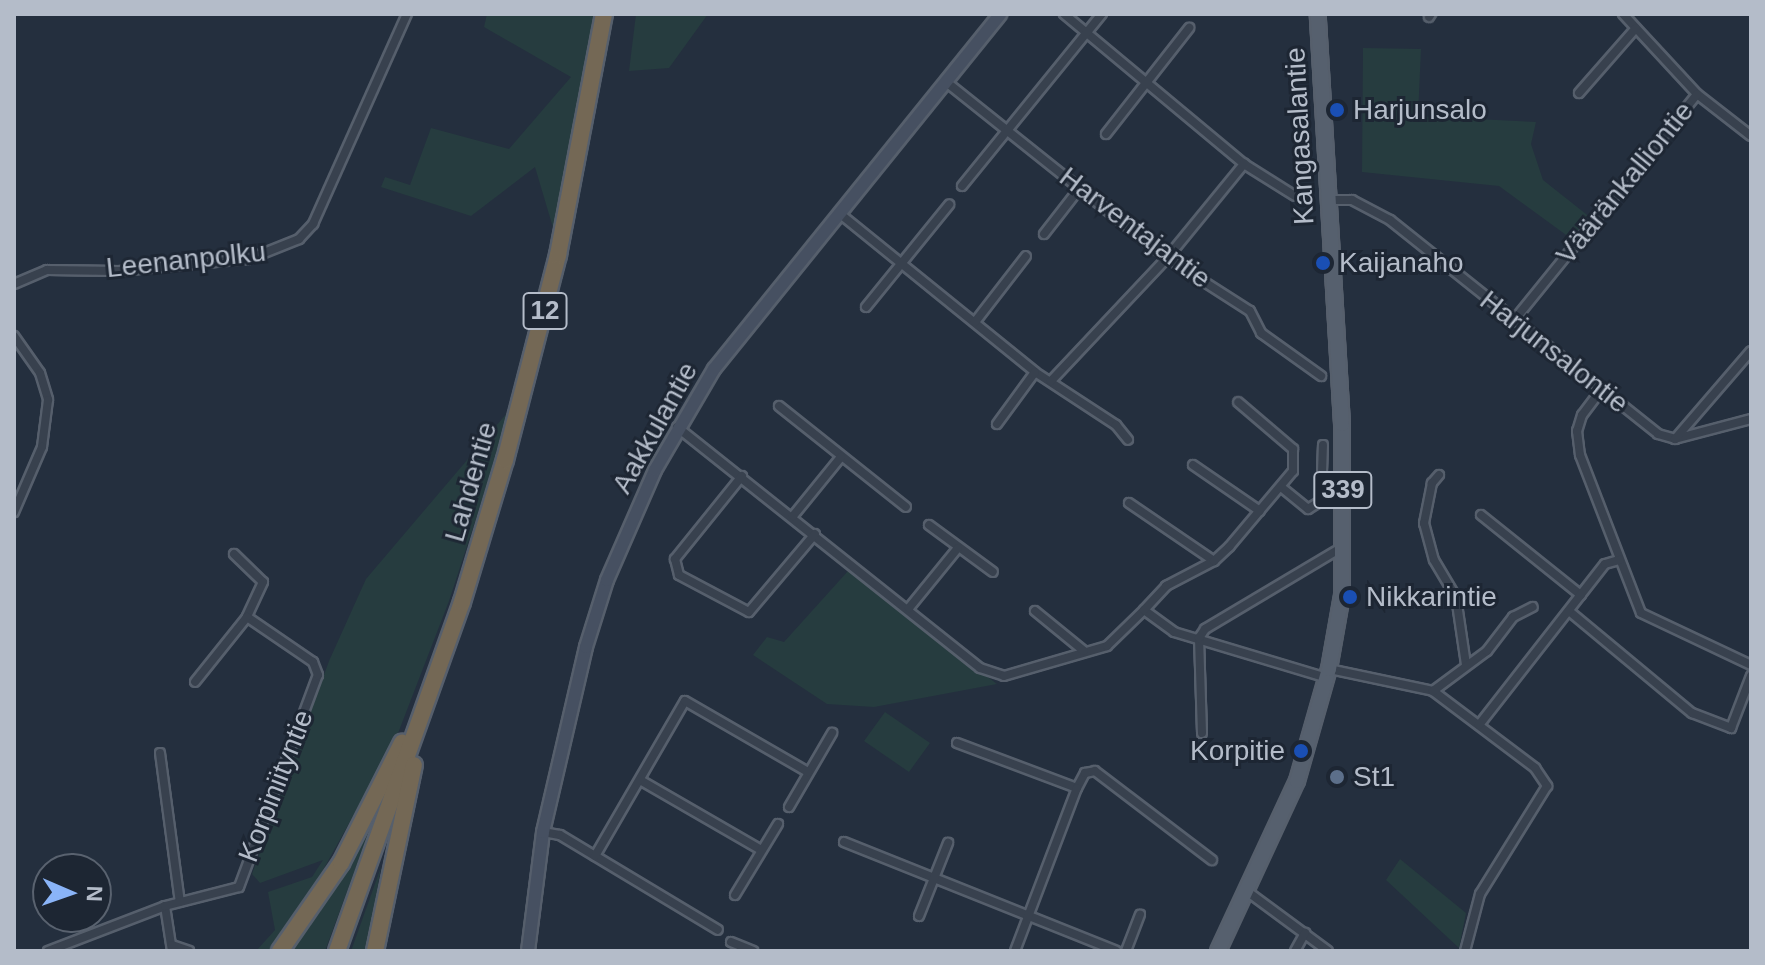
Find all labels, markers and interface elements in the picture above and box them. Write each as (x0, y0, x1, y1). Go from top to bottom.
street label: Kangasalantie (1279, 47, 1321, 225)
place label: Harjunsalo (1353, 93, 1487, 127)
street label: Vääränkalliontie (1549, 95, 1701, 271)
marker: Harjunsalo (1328, 101, 1346, 119)
street label: Harventajantie (1053, 160, 1217, 296)
street label: Leenanpolku (104, 235, 268, 285)
place label: Kaijanaho (1339, 246, 1464, 280)
marker: Kaijanaho (1314, 254, 1332, 272)
street label: Harjunsalontie (1473, 284, 1635, 420)
road number: 12 (521, 289, 569, 333)
street label: Aakkulantie (605, 357, 705, 499)
street label: Lahdentie (438, 418, 504, 546)
road number: 339 (1313, 468, 1373, 512)
place label: Nikkarintie (1366, 580, 1497, 614)
marker: Nikkarintie (1341, 588, 1359, 606)
street label: Korpiniityntie (232, 705, 320, 867)
place label: Korpitie (1190, 734, 1285, 768)
marker: Korpitie (1292, 742, 1310, 760)
place label: St1 (1353, 760, 1395, 794)
marker: St1 (1328, 768, 1346, 786)
north arrow (32, 853, 112, 933)
text: N (82, 885, 107, 902)

